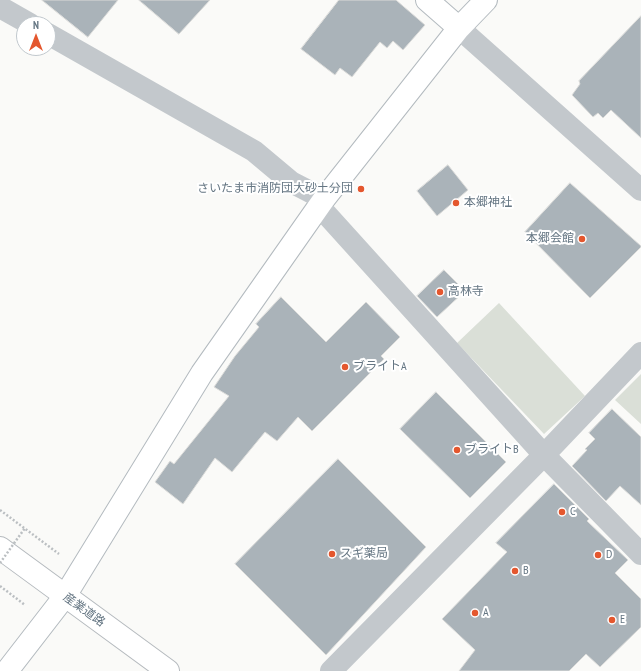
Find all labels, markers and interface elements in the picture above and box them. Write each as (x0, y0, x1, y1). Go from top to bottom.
north arrow (16, 16, 56, 56)
text: N (33, 18, 39, 32)
place label: さいたま市消防団大砂土分団 (197, 182, 353, 196)
marker: さいたま市消防団大砂土分団 (356, 184, 366, 194)
place label: 本郷神社 (464, 196, 512, 210)
marker: 本郷神社 (451, 198, 461, 208)
place label: 本郷会館 (526, 232, 574, 246)
marker: 本郷会館 (577, 234, 587, 244)
place label: 高林寺 (448, 285, 484, 299)
marker: 高林寺 (435, 287, 445, 297)
place label: ブライトA (353, 360, 407, 374)
marker: ブライトA (340, 362, 350, 372)
place label: ブライトB (465, 443, 519, 457)
marker: ブライトB (452, 445, 462, 455)
place label: C (570, 505, 575, 519)
marker: C (557, 507, 567, 517)
place label: スギ薬局 (340, 547, 388, 561)
place label: D (606, 548, 612, 562)
marker: スギ薬局 (327, 549, 337, 559)
marker: D (593, 550, 603, 560)
place label: B (523, 564, 529, 578)
marker: B (510, 566, 520, 576)
street label: 産業道路 (60, 590, 108, 630)
place label: A (483, 606, 489, 620)
marker: A (470, 608, 480, 618)
place label: E (620, 613, 625, 627)
marker: E (607, 615, 617, 625)

